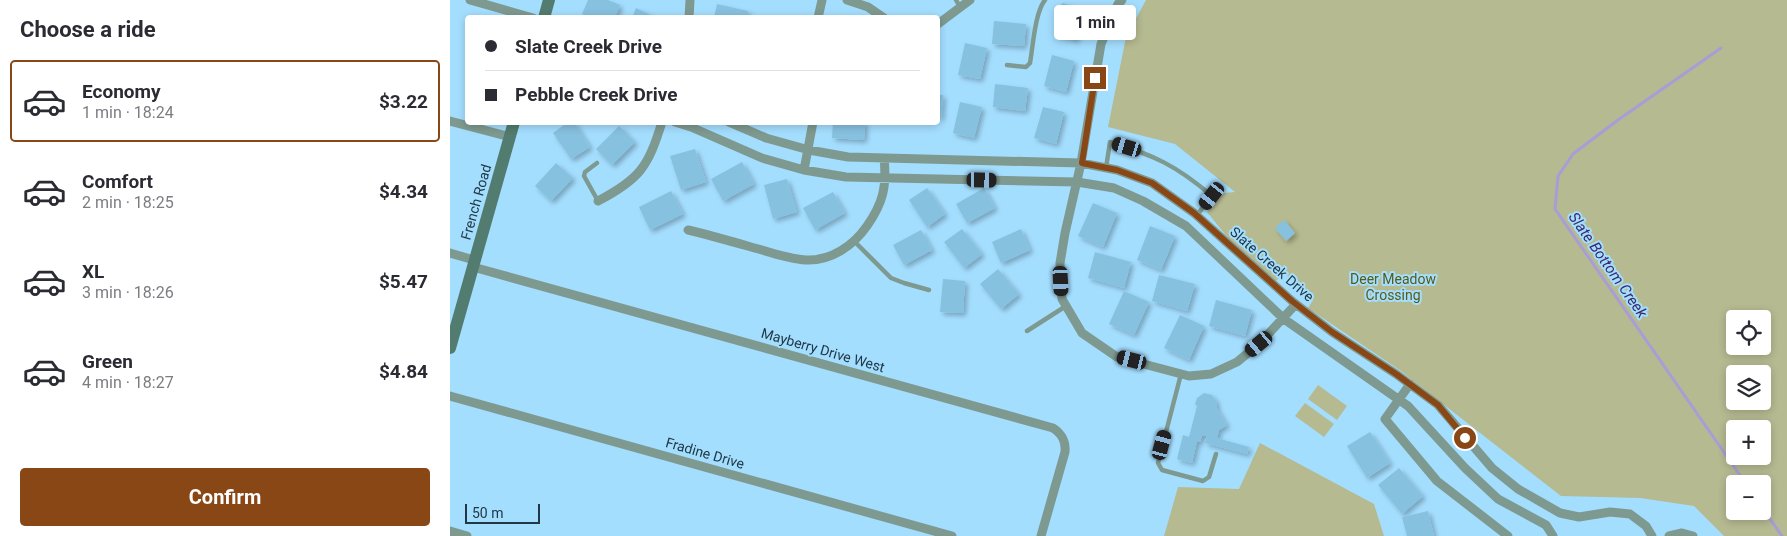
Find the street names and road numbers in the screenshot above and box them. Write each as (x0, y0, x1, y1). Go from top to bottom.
street label: French Road (458, 162, 494, 242)
street label: Slate Creek Drive (1227, 223, 1317, 305)
street label: Mayberry Drive West (759, 325, 887, 375)
street label: Fradine Drive (664, 434, 746, 472)

